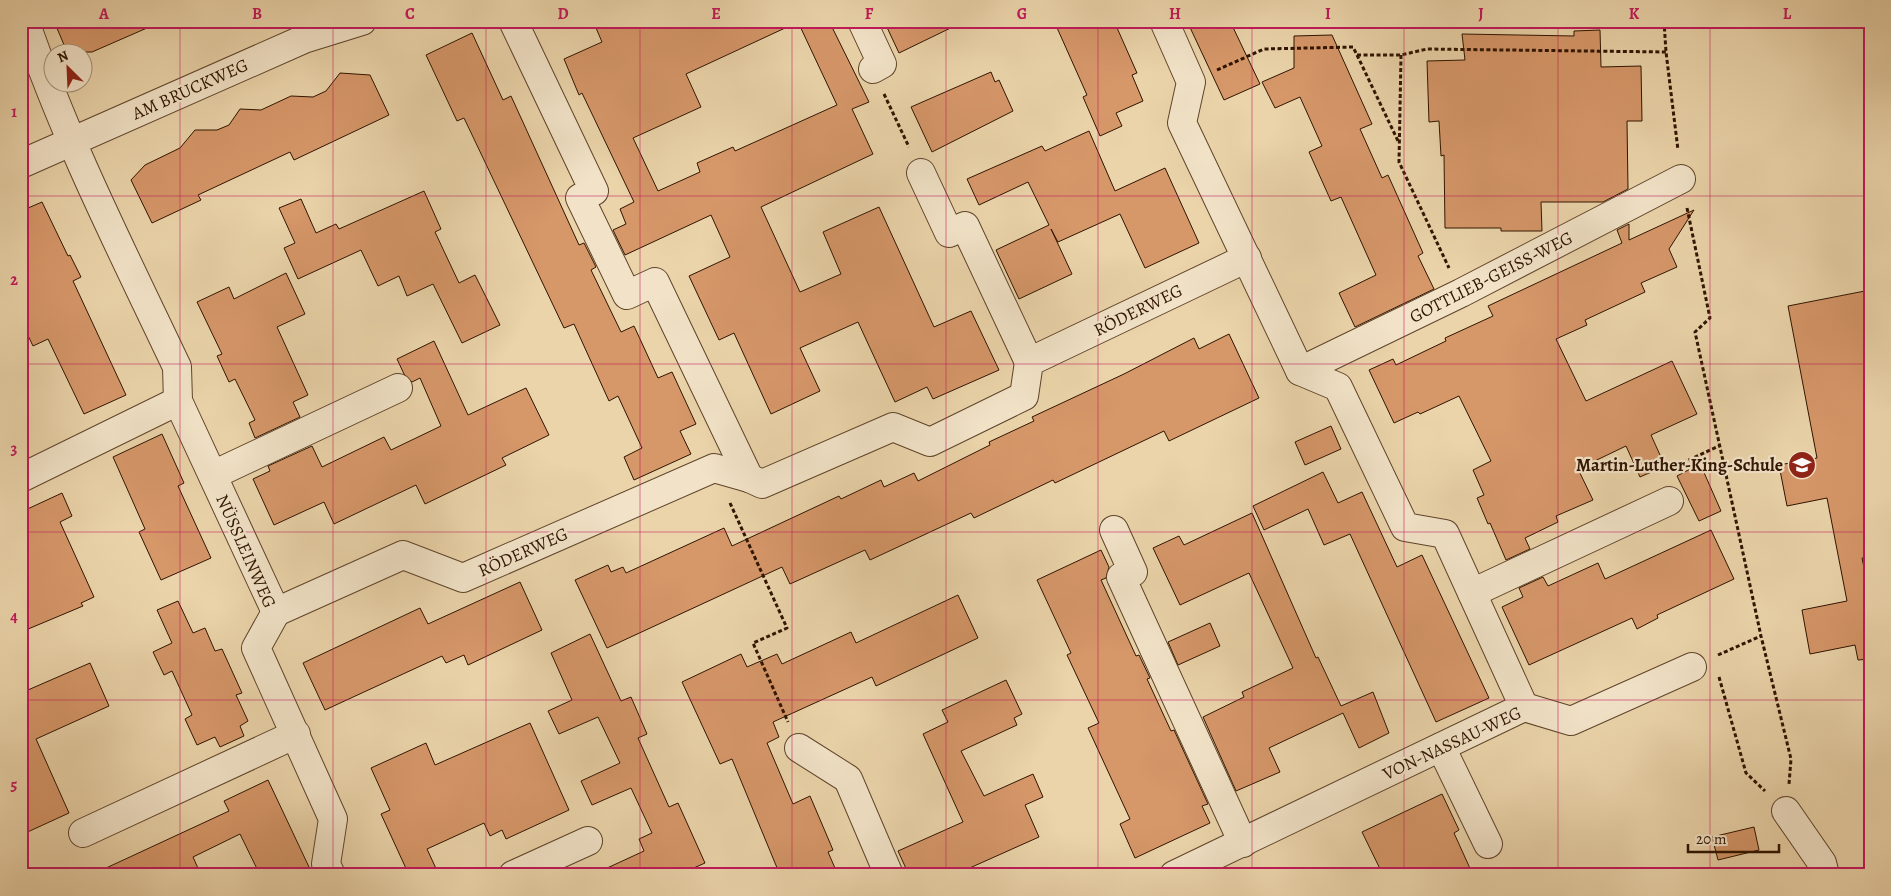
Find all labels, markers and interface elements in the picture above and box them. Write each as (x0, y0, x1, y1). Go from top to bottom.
text: A (98, 3, 110, 25)
text: B (252, 3, 262, 25)
text: C (405, 3, 415, 25)
text: D (557, 3, 569, 25)
text: E (711, 3, 721, 25)
text: F (865, 3, 874, 25)
text: G (1017, 3, 1027, 25)
text: H (1169, 3, 1181, 25)
text: I (1325, 3, 1331, 25)
text: J (1478, 3, 1484, 25)
text: K (1629, 3, 1640, 25)
text: L (1783, 3, 1792, 25)
north arrow (42, 42, 92, 92)
text: N (54, 46, 71, 67)
street label: AM BRUCKWEG (127, 53, 252, 126)
text: 1 (11, 101, 17, 123)
street label: GOTTLIEB-GEISS-WEG (1405, 225, 1577, 329)
text: 2 (10, 269, 18, 291)
street label: RÖDERWEG (1090, 278, 1186, 342)
text: 3 (11, 438, 18, 460)
school or university icon: Martin-Luther-King-Schule (1787, 450, 1817, 480)
place label: Martin-Luther-King-Schule (1576, 453, 1783, 477)
street label: NÜSSLEINWEG (210, 490, 282, 612)
street label: RÖDERWEG (474, 521, 572, 583)
text: 4 (10, 606, 18, 628)
street label: VON-NASSAU-WEG (1378, 700, 1525, 786)
text: 5 (11, 774, 18, 796)
scale bar (1688, 821, 1780, 853)
text: 20 m (1696, 829, 1727, 849)

